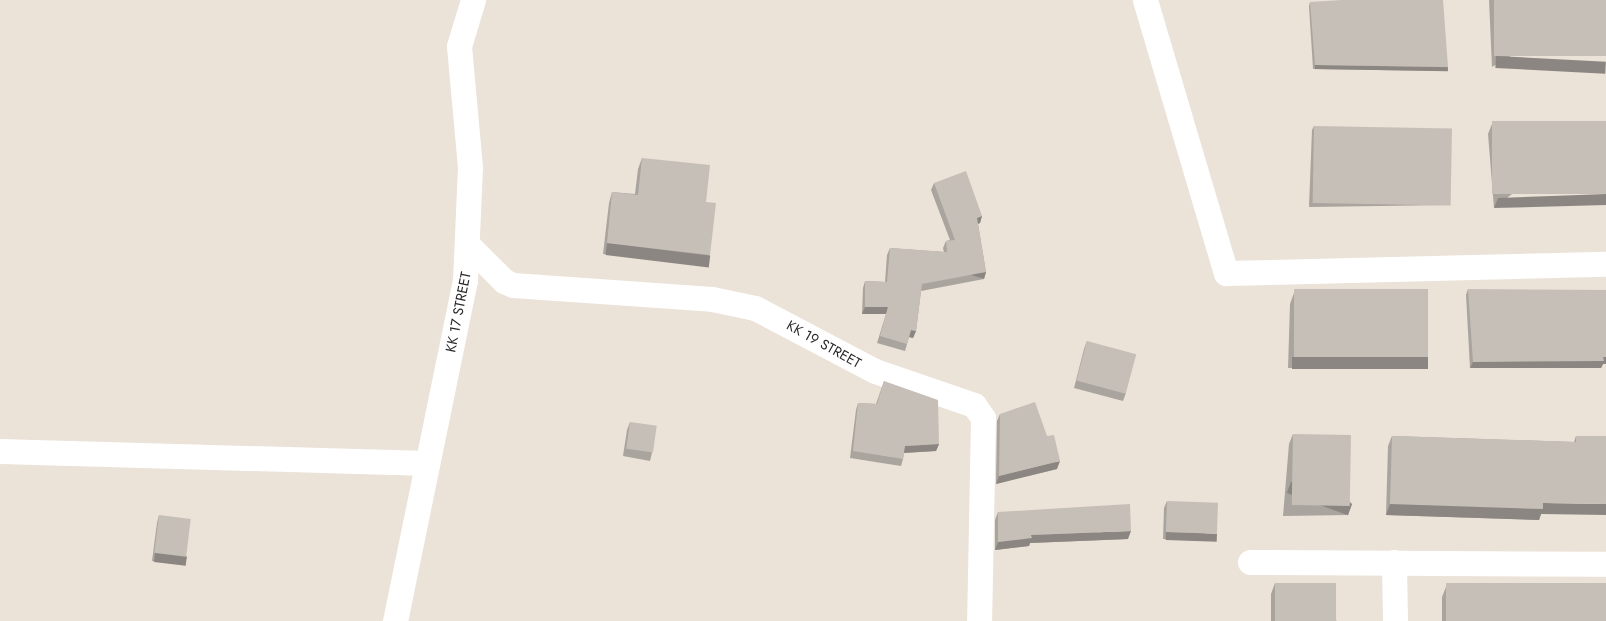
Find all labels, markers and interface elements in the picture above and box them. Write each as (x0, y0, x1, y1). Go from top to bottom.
street label: KK 17 STREET (442, 270, 474, 354)
street label: KK 19 STREET (784, 317, 864, 371)

